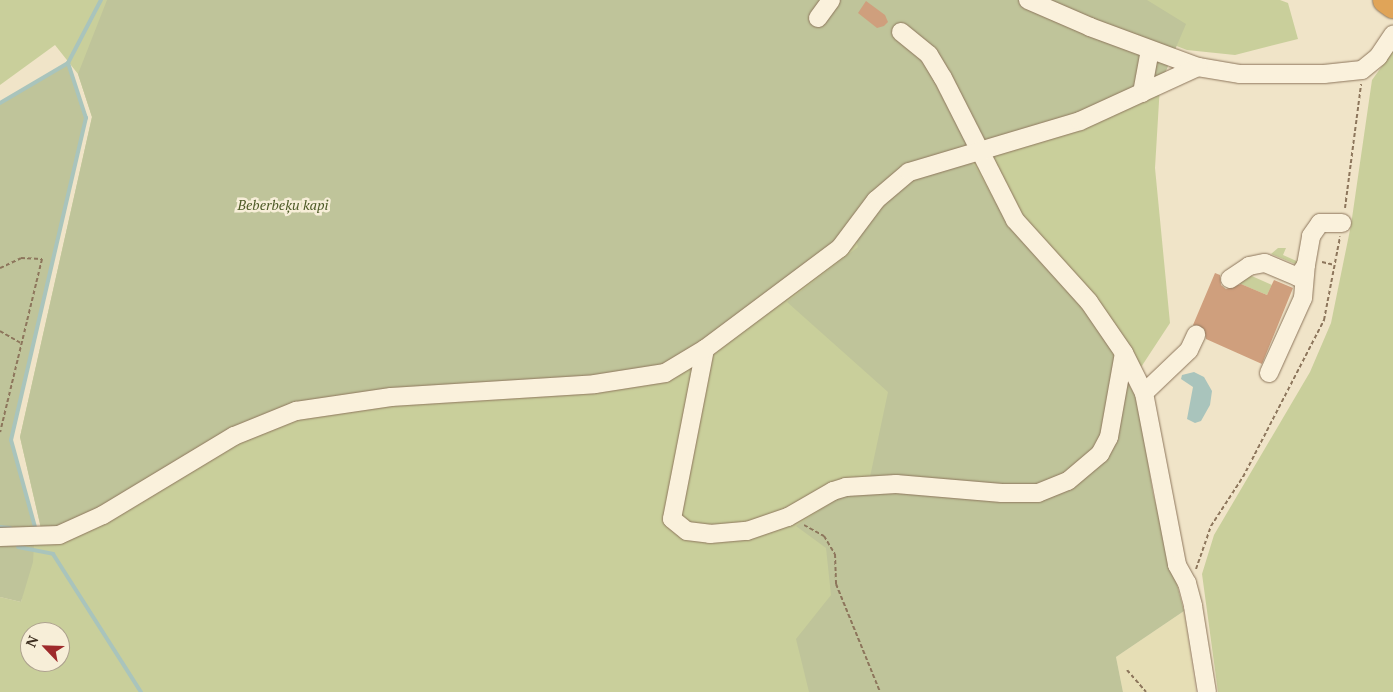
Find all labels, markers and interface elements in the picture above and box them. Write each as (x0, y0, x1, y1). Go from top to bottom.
park label: Beberbeķu kapi (238, 197, 328, 213)
north arrow (20, 622, 70, 672)
text: N (21, 632, 43, 650)

